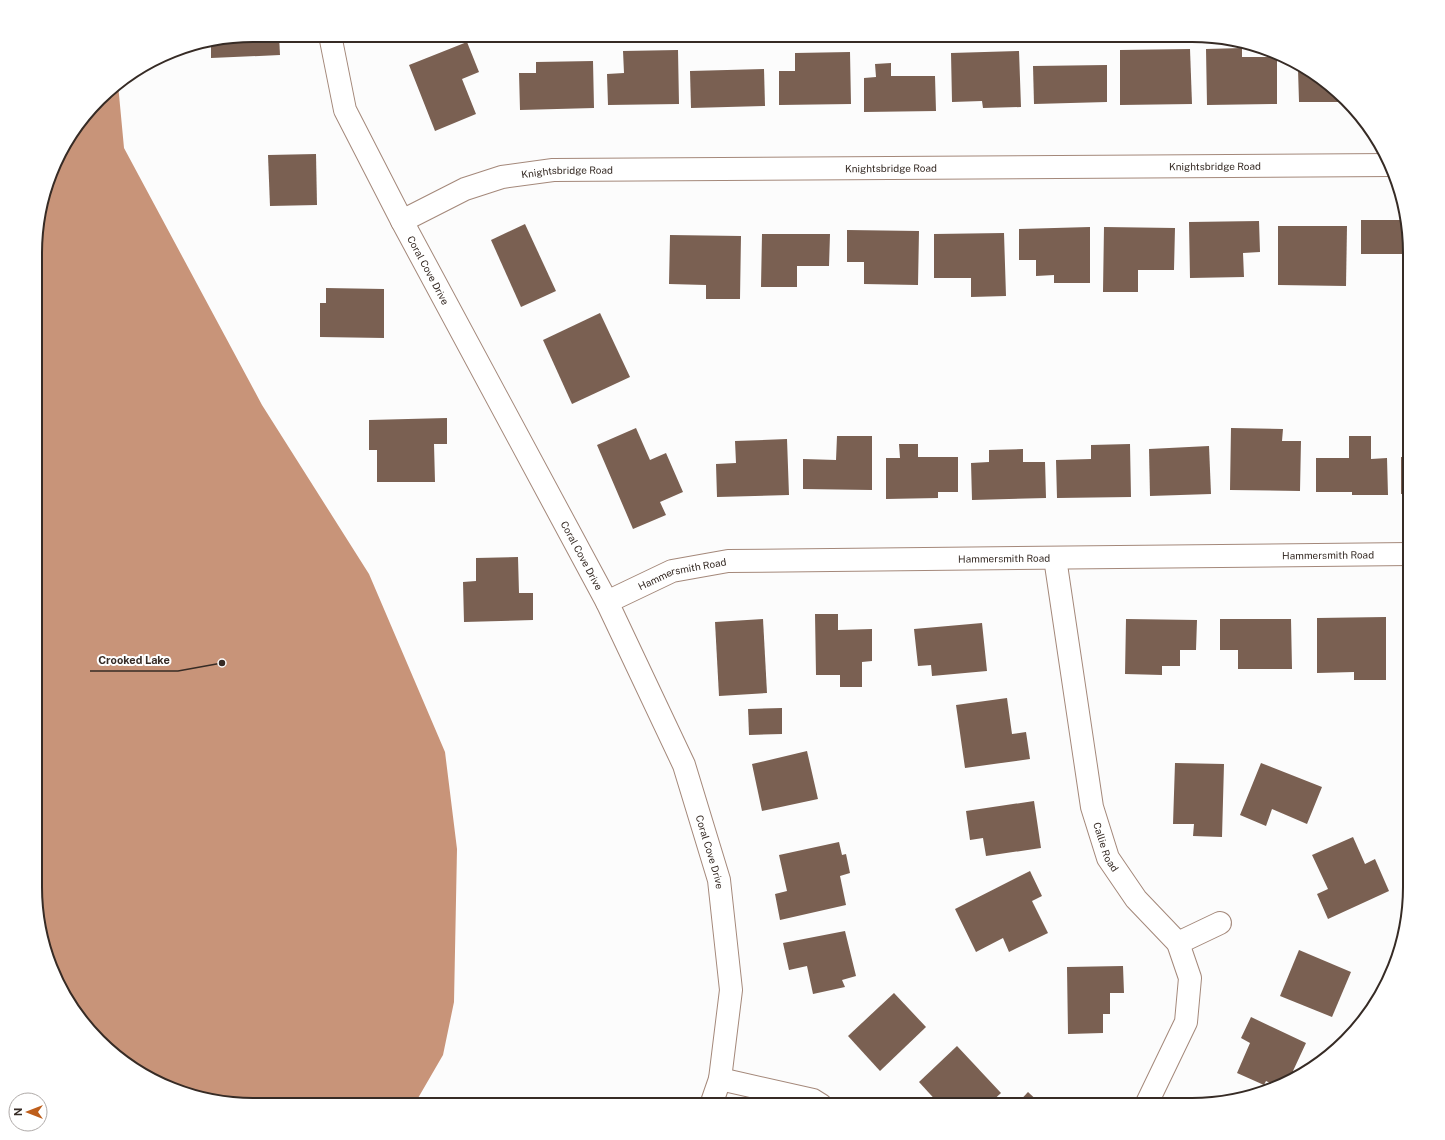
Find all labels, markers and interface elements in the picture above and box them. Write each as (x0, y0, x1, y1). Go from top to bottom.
street label: Knightsbridge Road (1169, 160, 1261, 172)
street label: Knightsbridge Road (845, 162, 937, 174)
street label: Knightsbridge Road (520, 164, 613, 180)
street label: Coral Cove Drive (405, 233, 452, 307)
street label: Coral Cove Drive (558, 519, 606, 592)
street label: Hammersmith Road (1282, 548, 1374, 561)
street label: Hammersmith Road (958, 552, 1050, 565)
street label: Hammersmith Road (636, 555, 727, 592)
callout: Crooked Lake (90, 648, 178, 671)
text: Crooked Lake (98, 654, 170, 666)
street label: Coral Cove Drive (694, 813, 726, 890)
street label: Callie Road (1091, 821, 1121, 874)
north arrow (8, 1092, 48, 1132)
text: N (12, 1108, 24, 1116)

